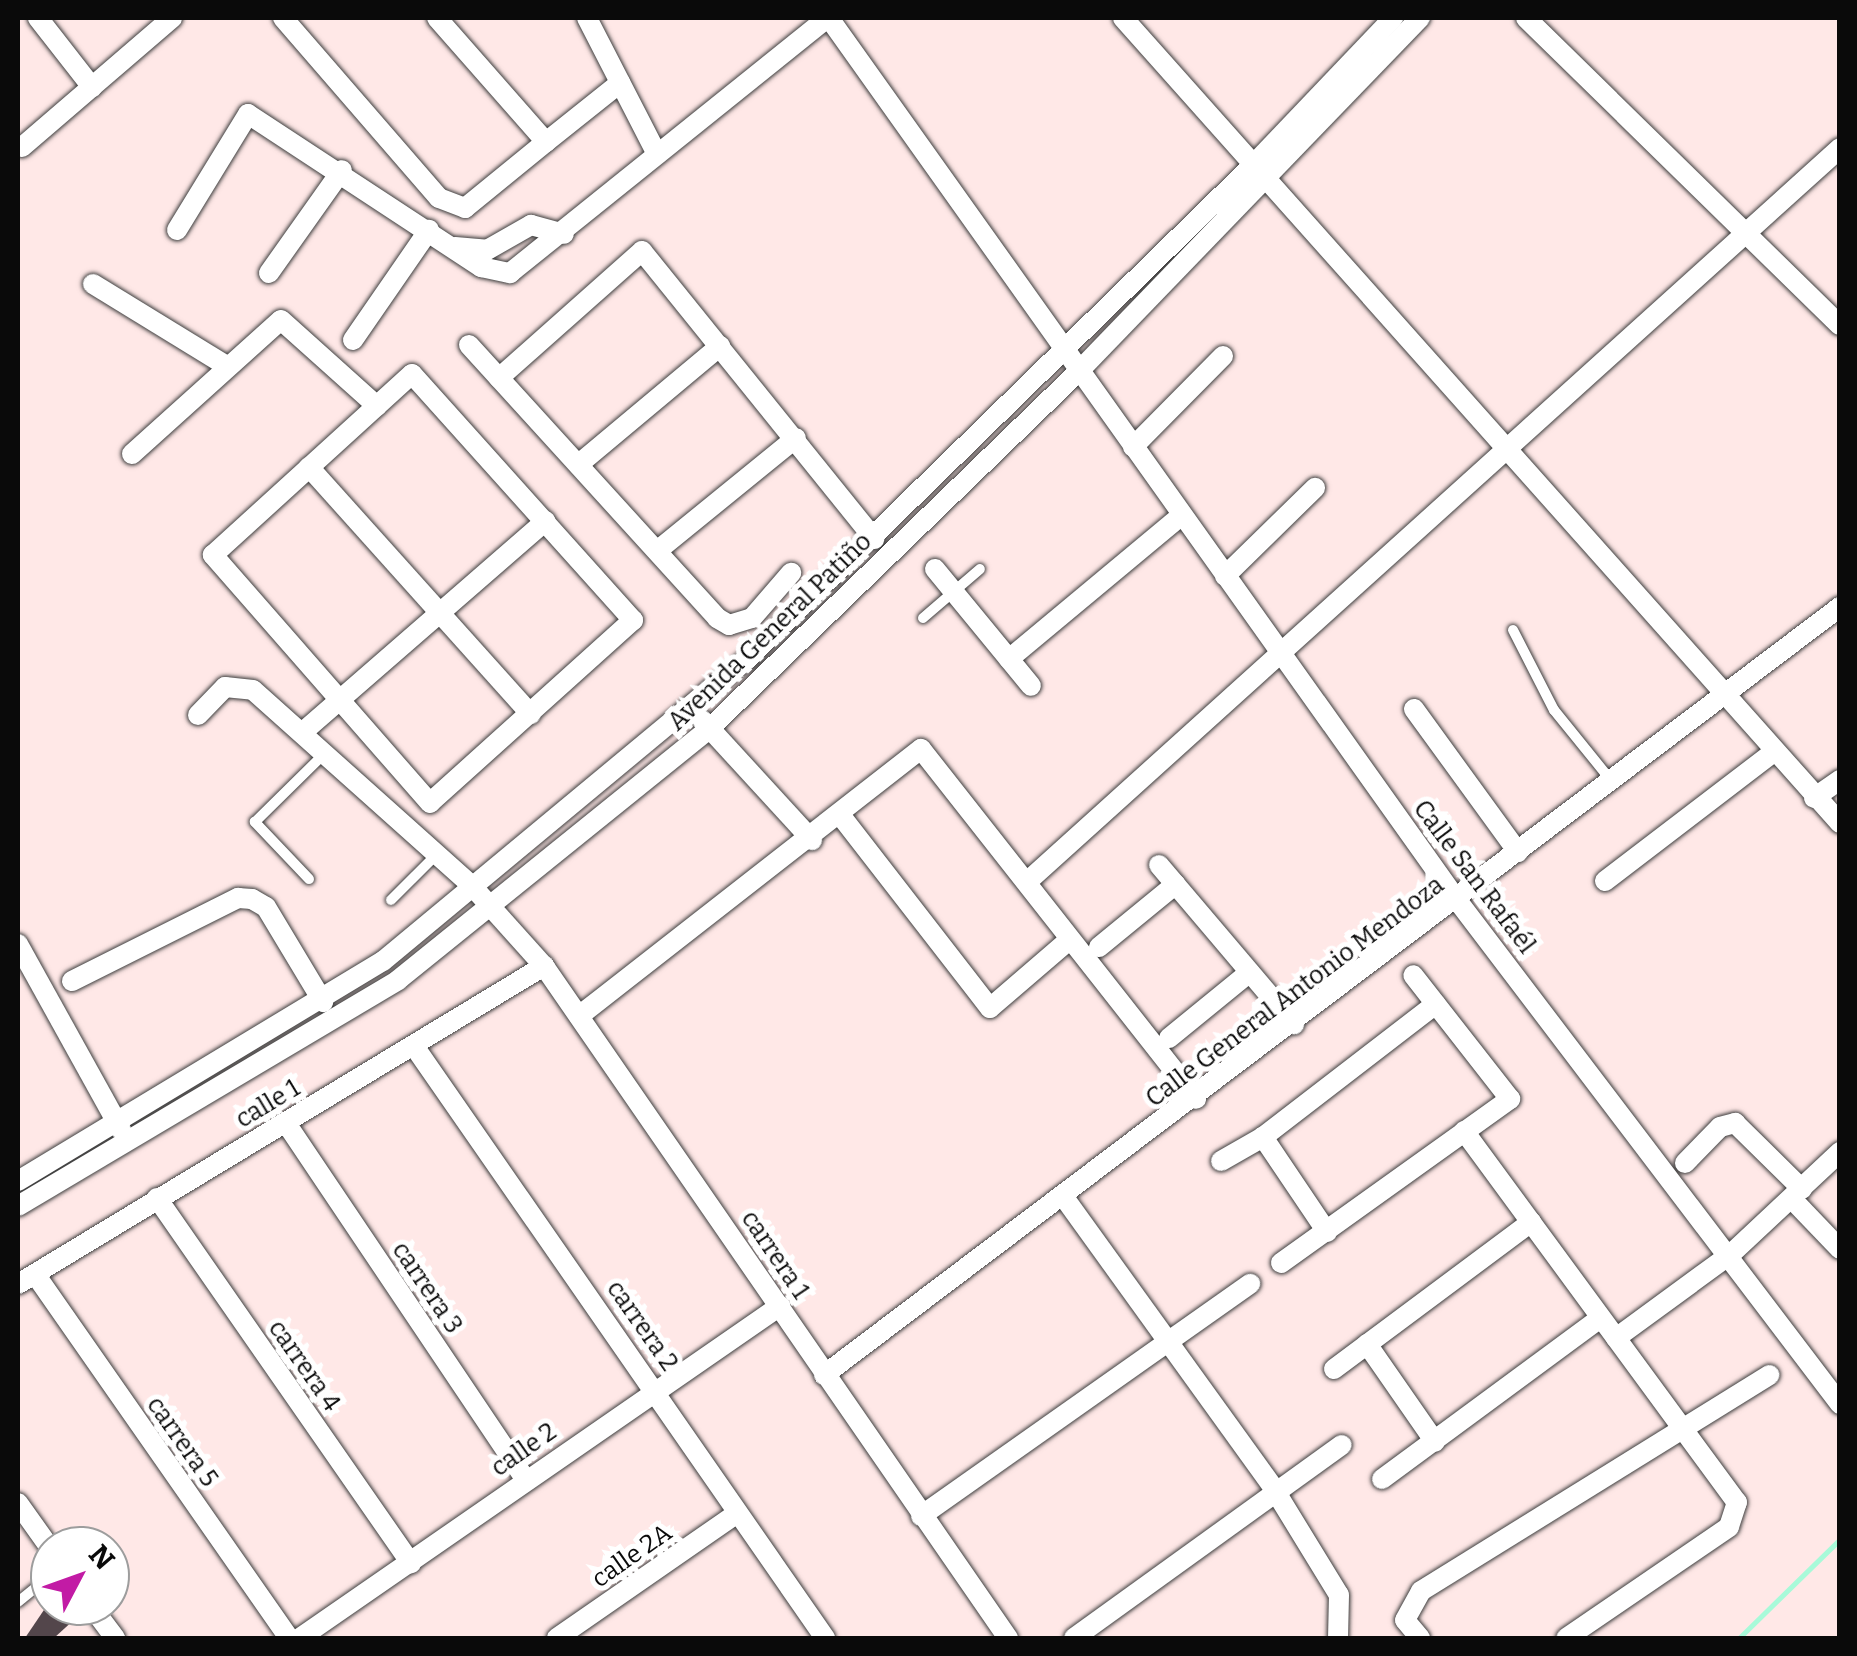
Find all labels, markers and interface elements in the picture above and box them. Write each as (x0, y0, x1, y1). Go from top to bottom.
street label: Avenida General Patiño (662, 527, 878, 737)
street label: Calle San Rafaél (1407, 794, 1541, 960)
street label: Calle General Antonio Mendoza (1140, 870, 1450, 1114)
street label: calle 1 (231, 1073, 305, 1135)
street label: carrera 1 (735, 1205, 815, 1305)
street label: carrera 3 (385, 1236, 469, 1340)
street label: carrera 2 (600, 1275, 684, 1377)
street label: carrera 4 (262, 1315, 346, 1417)
street label: carrera 5 (140, 1391, 224, 1493)
street label: calle 2 (486, 1417, 562, 1483)
street label: calle 2A (586, 1518, 678, 1594)
north arrow (30, 1526, 130, 1626)
text: N (82, 1538, 121, 1576)

